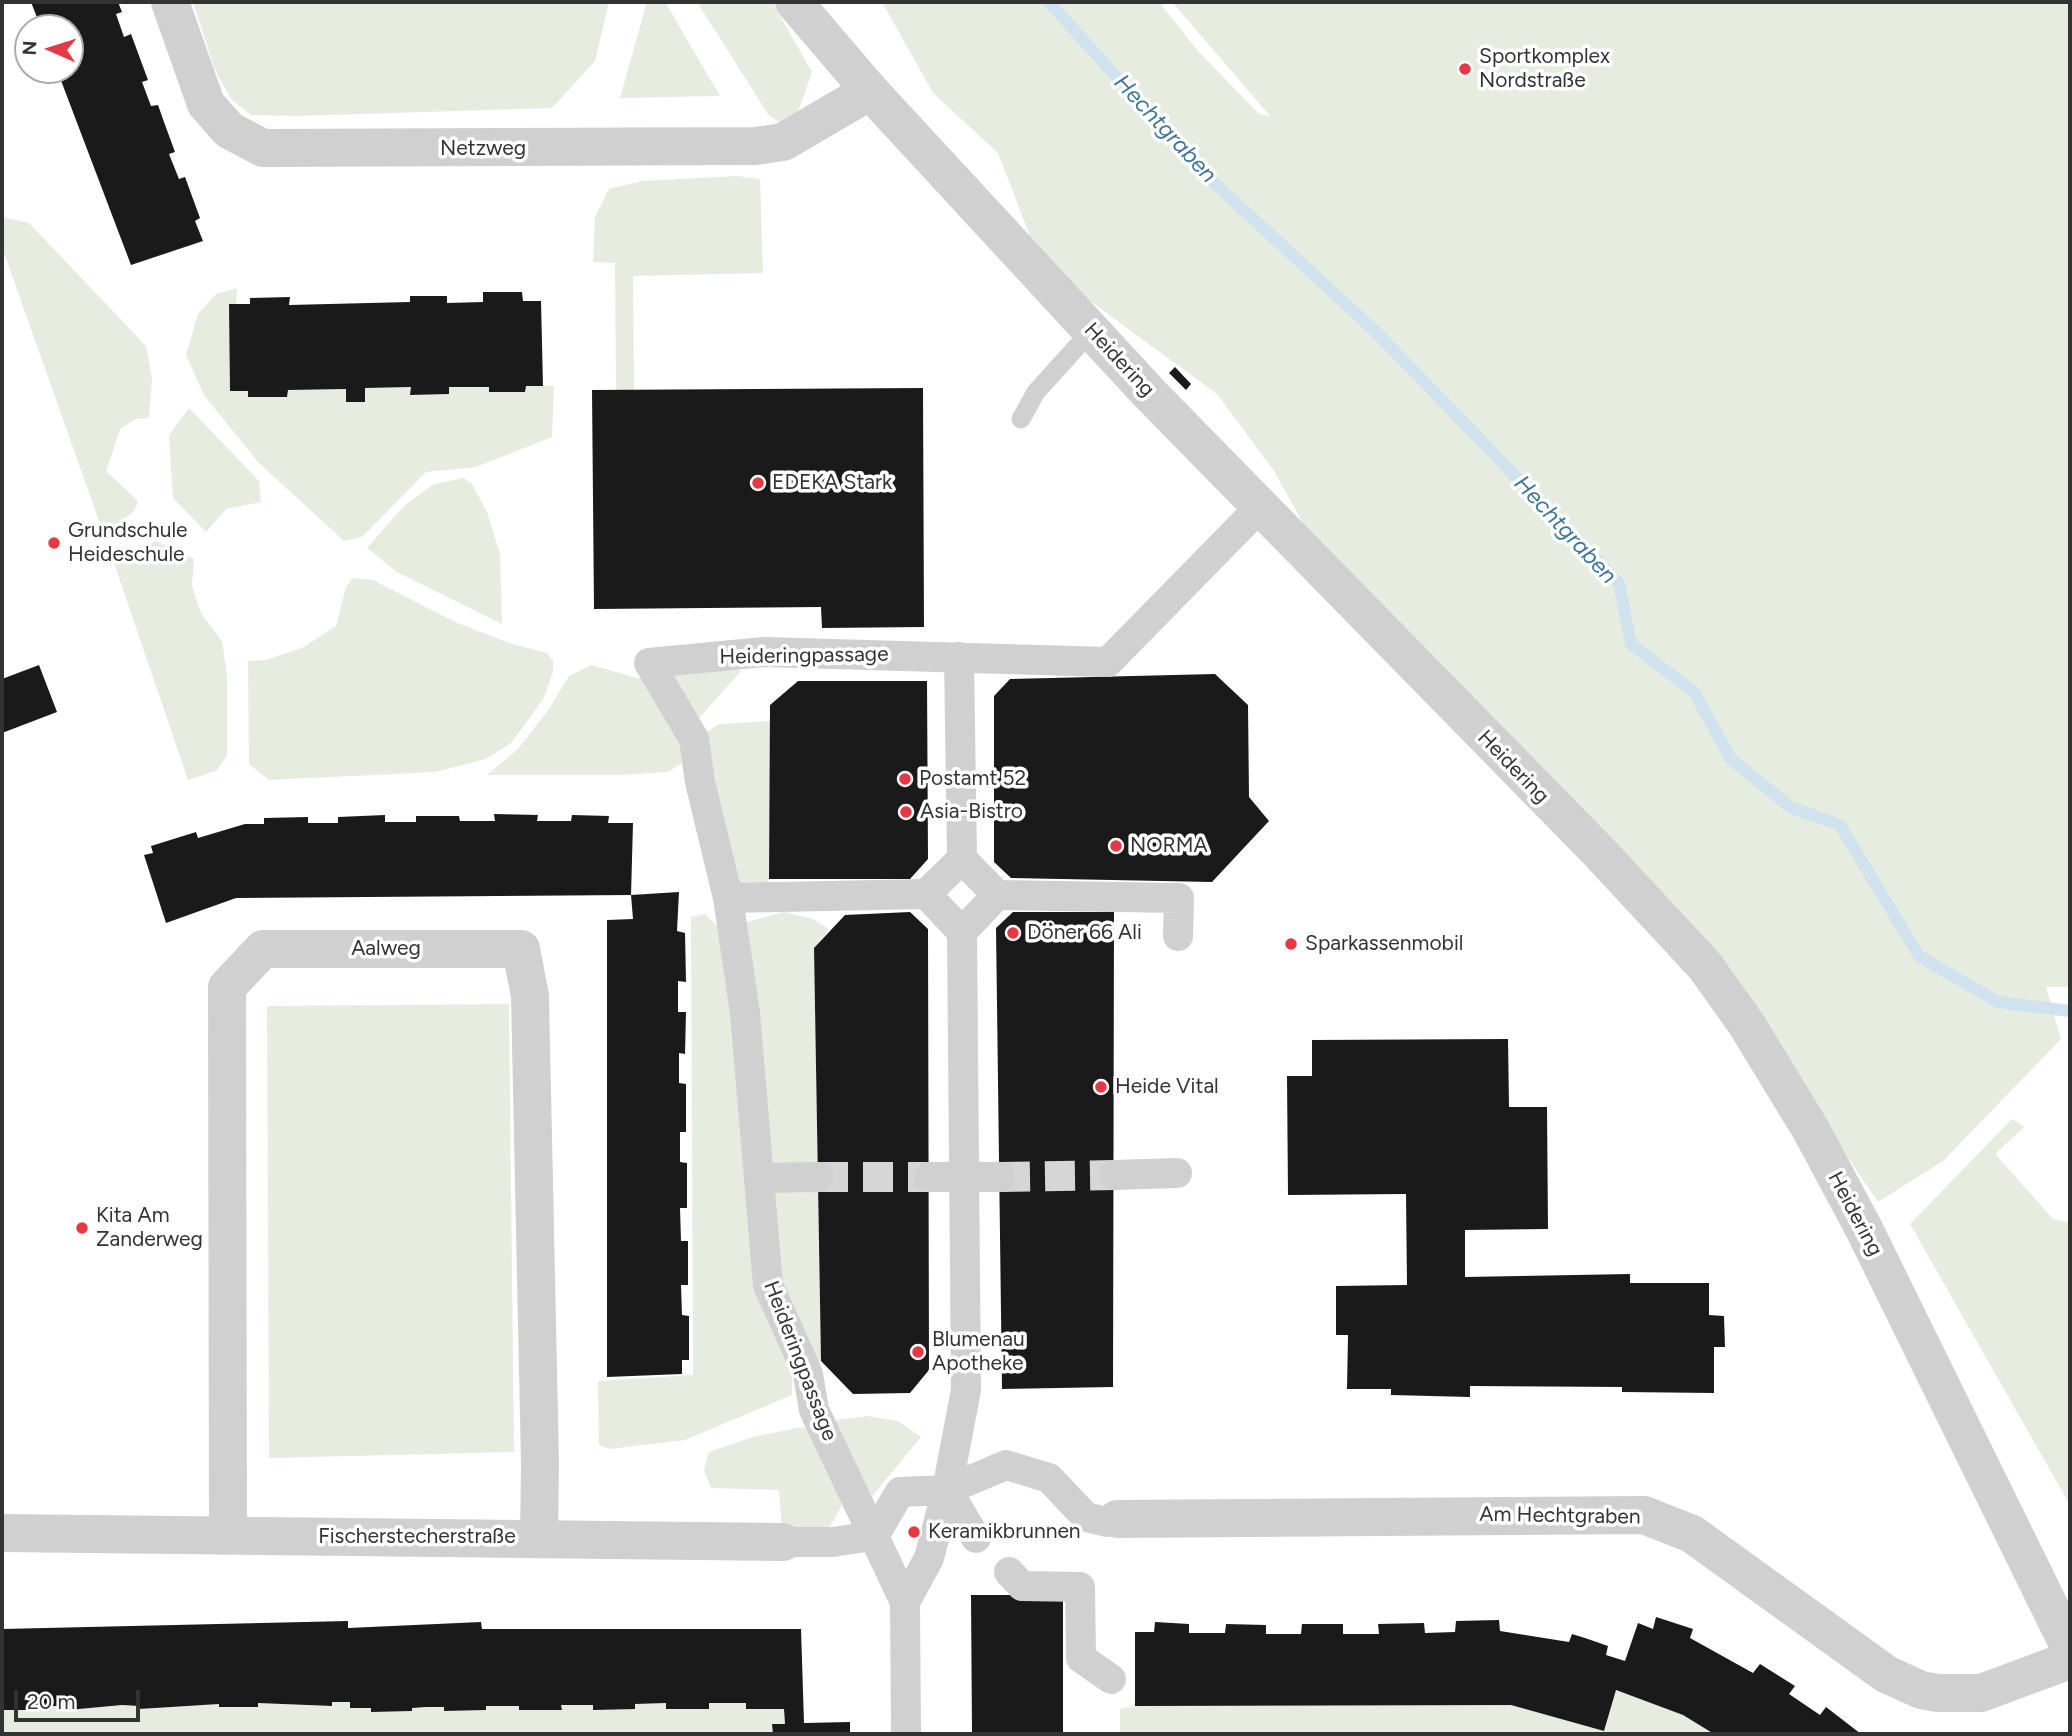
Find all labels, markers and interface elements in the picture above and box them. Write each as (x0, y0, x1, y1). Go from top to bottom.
north arrow (14, 14, 84, 84)
text: N (18, 40, 41, 56)
place label: Sportkomplex Nordstraße (1479, 44, 1610, 94)
marker: Sportkomplex Nordstraße (1457, 61, 1473, 77)
water label: Hechtgraben (1108, 69, 1222, 189)
street label: Netzweg (440, 136, 526, 162)
street label: Heidering (1078, 318, 1160, 402)
place label: EDEKA Stark (772, 470, 892, 496)
water label: Hechtgraben (1508, 470, 1622, 590)
marker: EDEKA Stark (750, 475, 766, 491)
place label: Grundschule Heideschule (68, 518, 187, 568)
marker: Grundschule Heideschule (46, 535, 62, 551)
street label: Heideringpassage (719, 642, 889, 670)
street label: Heidering (1472, 725, 1554, 809)
place label: Postamt 52 (919, 766, 1026, 792)
marker: Postamt 52 (897, 771, 913, 787)
place label: Asia-Bistro (920, 799, 1023, 825)
marker: Asia-Bistro (898, 804, 914, 820)
place label: NORMA (1130, 833, 1208, 859)
marker: NORMA (1108, 838, 1124, 854)
place label: Döner 66 Ali (1027, 920, 1142, 946)
marker: Döner 66 Ali (1005, 925, 1021, 941)
place label: Sparkassenmobil (1305, 931, 1463, 957)
street label: Aalweg (351, 936, 421, 962)
marker: Sparkassenmobil (1283, 936, 1299, 952)
place label: Heide Vital (1115, 1074, 1219, 1100)
marker: Heide Vital (1093, 1079, 1109, 1095)
street label: Heidering (1822, 1168, 1888, 1260)
place label: Kita Am Zanderweg (96, 1203, 203, 1253)
marker: Kita Am Zanderweg (74, 1220, 90, 1236)
street label: Heideringpassage (758, 1278, 842, 1444)
place label: Blumenau Apotheke (932, 1327, 1025, 1377)
marker: Blumenau Apotheke (910, 1344, 926, 1360)
street label: Am Hechtgraben (1479, 1502, 1641, 1530)
place label: Keramikbrunnen (928, 1519, 1081, 1545)
street label: Fischerstecherstraße (318, 1524, 516, 1550)
marker: Keramikbrunnen (906, 1524, 922, 1540)
scale bar (18, 1676, 144, 1720)
text: 20 m (27, 1689, 75, 1714)

